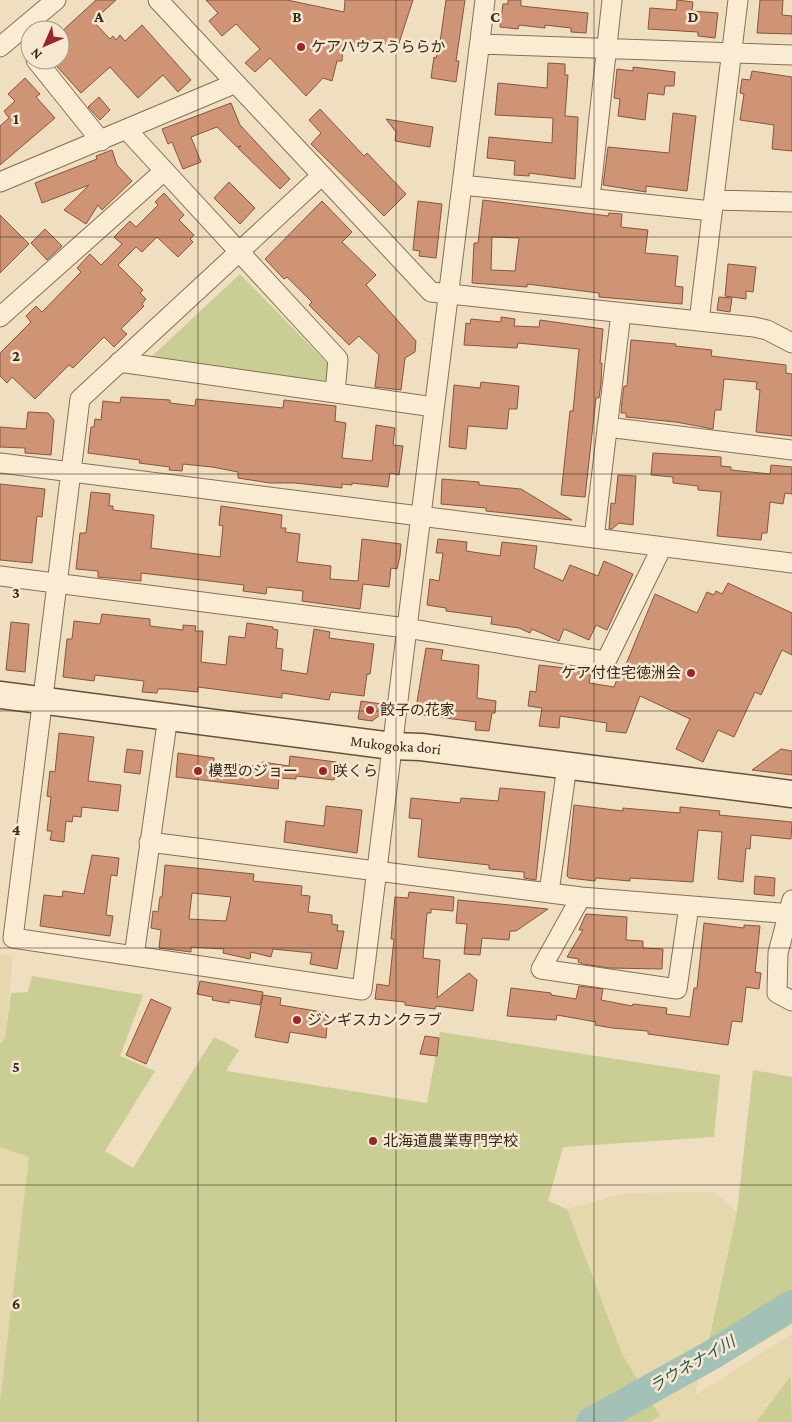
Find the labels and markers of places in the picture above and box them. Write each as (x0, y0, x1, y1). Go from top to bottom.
place label: ケアハウスうららか (311, 39, 445, 55)
marker: ケアハウスうららか (295, 41, 307, 53)
place label: ケア付住宅徳洲会 (561, 664, 681, 681)
marker: ケア付住宅徳洲会 (685, 667, 697, 679)
place label: 餃子の花家 (380, 702, 455, 718)
marker: 餃子の花家 (364, 704, 376, 716)
place label: 模型のジョー (208, 763, 298, 779)
place label: 咲くら (333, 763, 378, 779)
marker: 模型のジョー (192, 765, 204, 777)
marker: 咲くら (317, 765, 329, 777)
place label: ジンギスカンクラブ (307, 1012, 442, 1028)
marker: ジンギスカンクラブ (291, 1014, 303, 1026)
place label: 北海道農業専門学校 (383, 1132, 518, 1149)
marker: 北海道農業専門学校 (367, 1135, 379, 1147)

